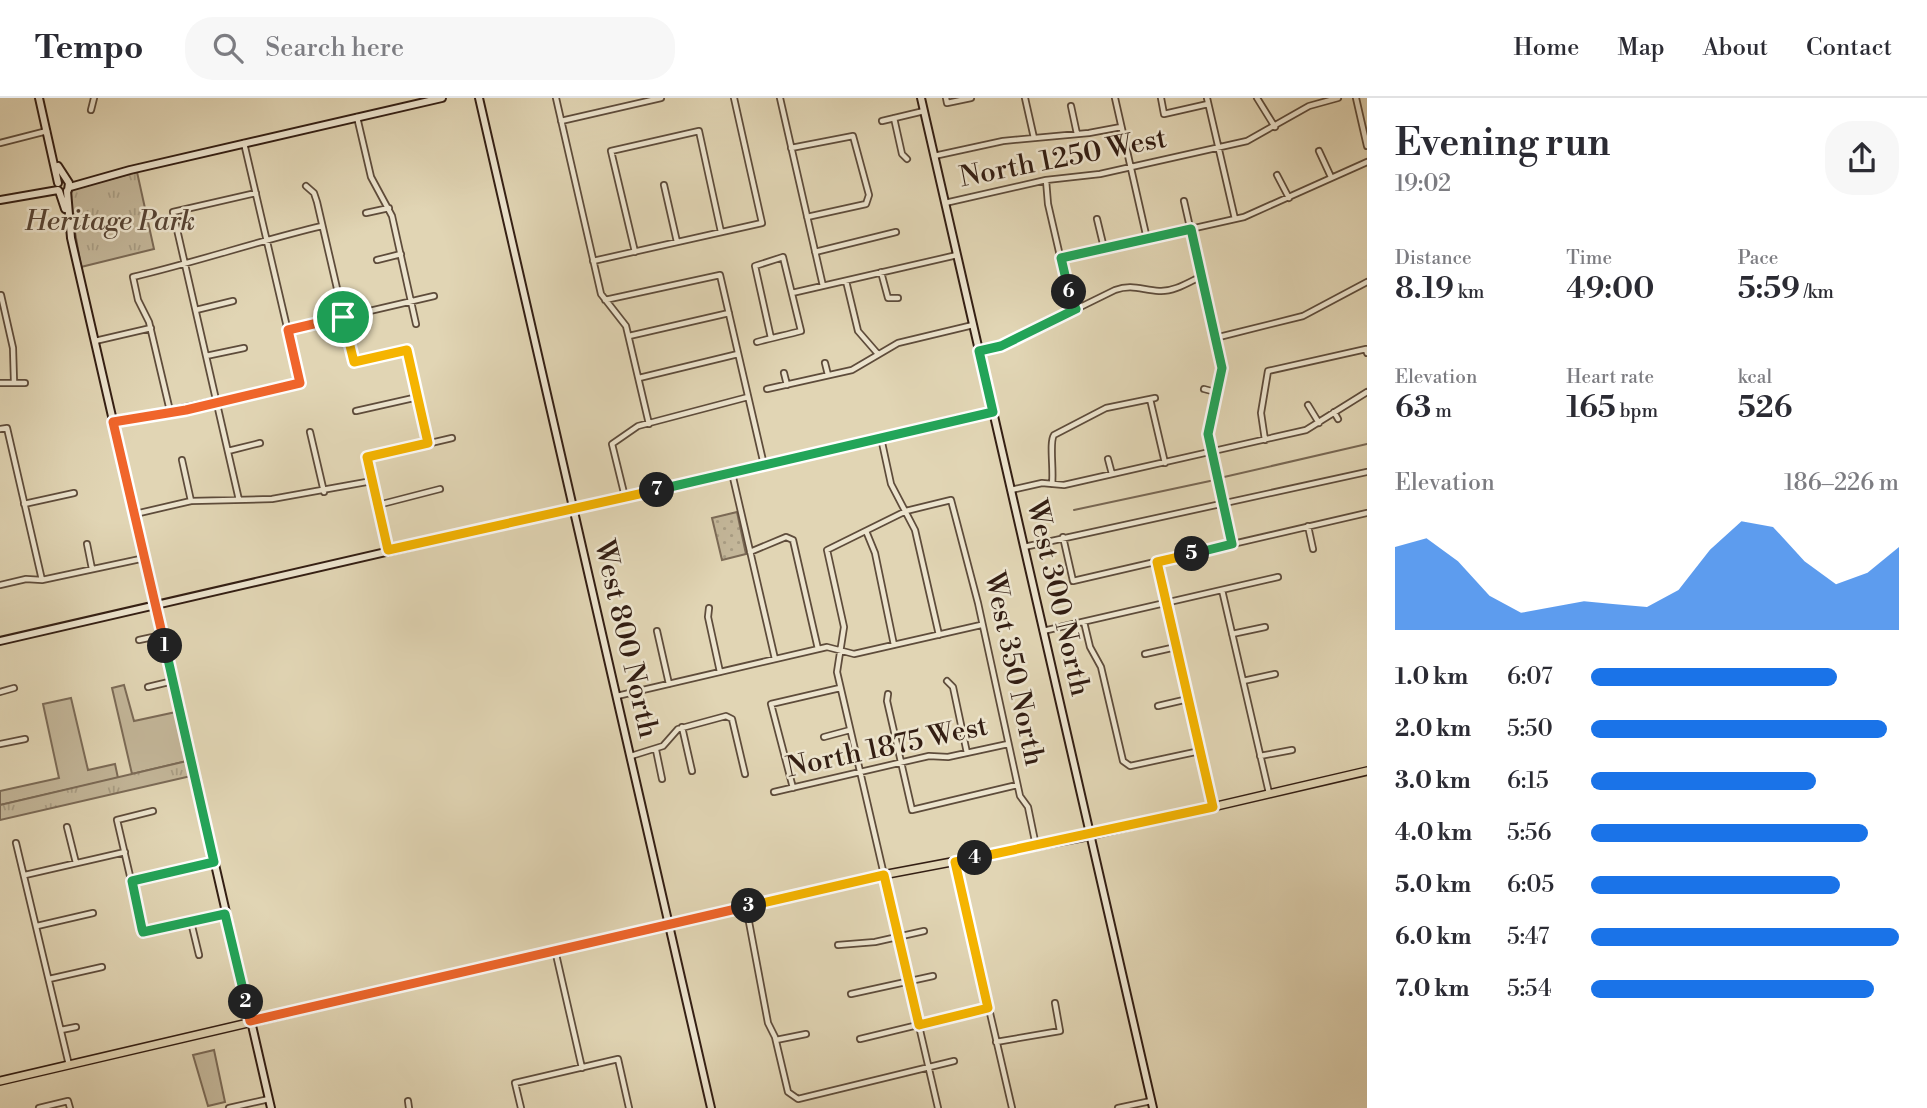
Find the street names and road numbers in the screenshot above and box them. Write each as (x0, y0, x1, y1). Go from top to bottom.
street label: North 1250 West (956, 121, 1170, 195)
street label: West 300 North (1018, 495, 1098, 700)
street label: West 800 North (586, 536, 666, 742)
street label: West 350 North (976, 568, 1052, 769)
street label: North 1875 West (783, 709, 991, 785)

